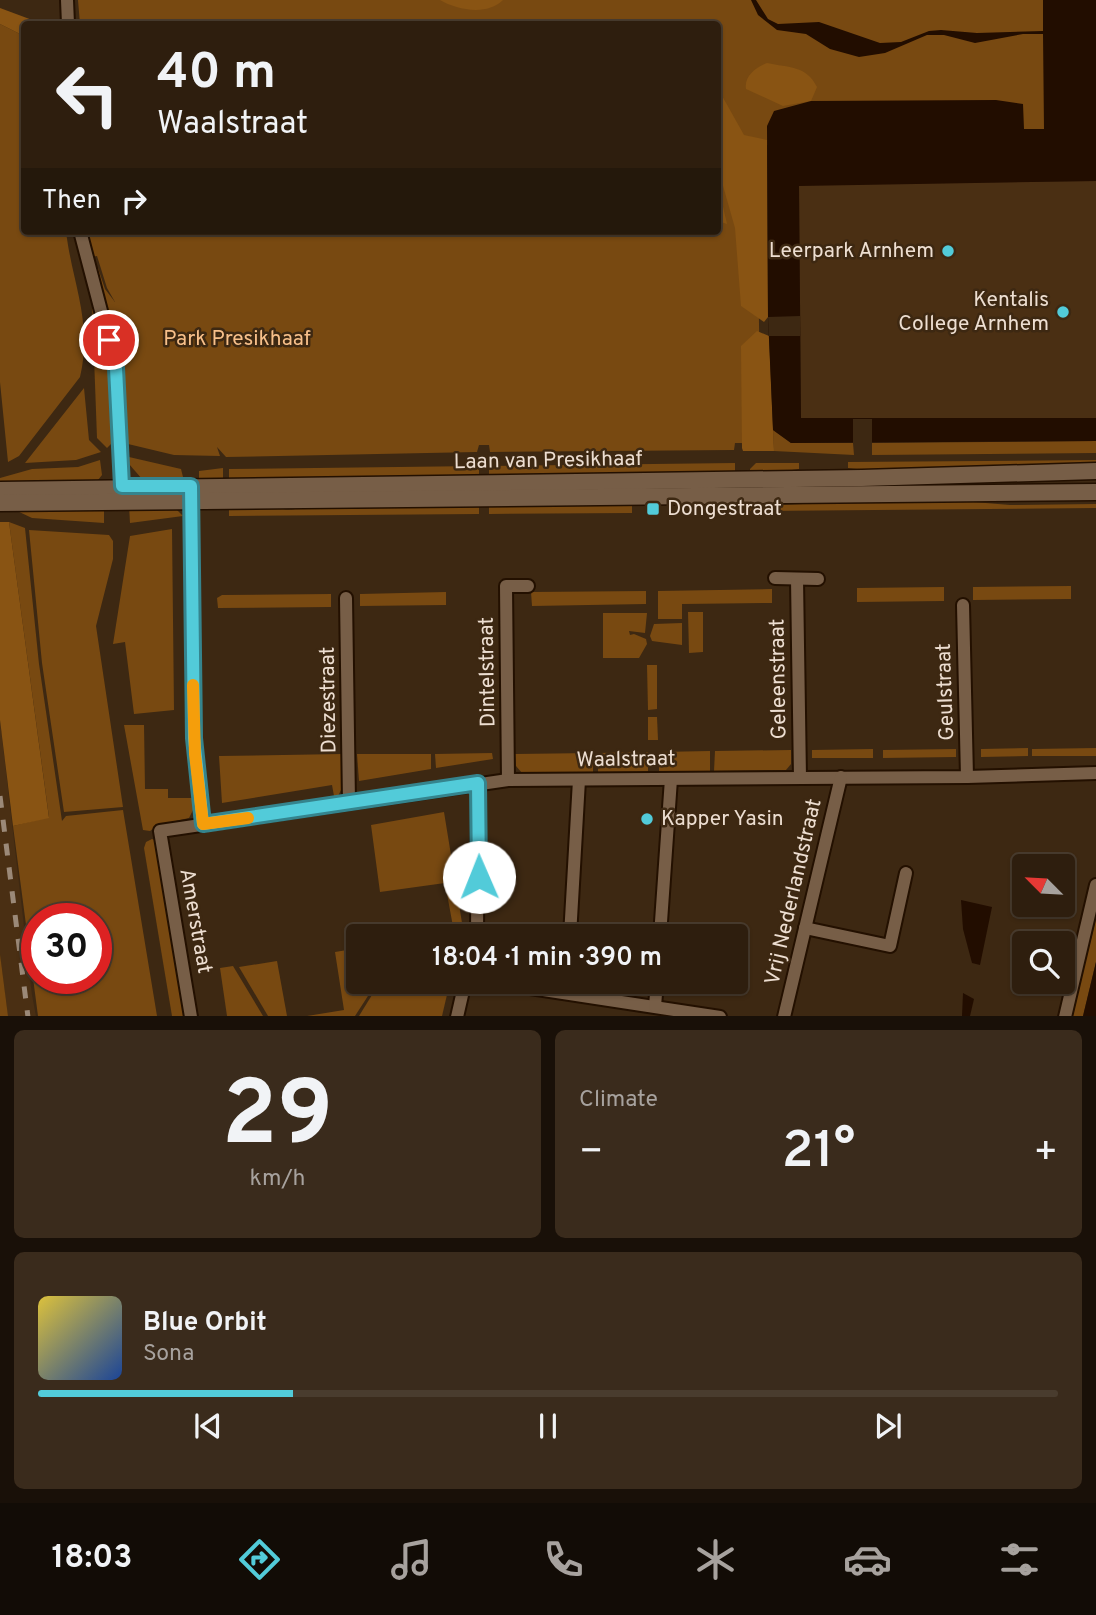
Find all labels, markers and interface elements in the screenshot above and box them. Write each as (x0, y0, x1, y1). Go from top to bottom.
text: 40 m (157, 44, 276, 106)
icon: left (42, 49, 133, 140)
text: Waalstraat (157, 105, 308, 145)
icon: right (115, 182, 153, 220)
text: Then (42, 185, 101, 218)
place label: Leerpark Arnhem (769, 238, 934, 265)
marker: Leerpark Arnhem (940, 243, 956, 259)
place label: Kentalis College Arnhem (898, 287, 1049, 338)
marker: Kentalis College Arnhem (1055, 304, 1071, 320)
pin (79, 310, 139, 370)
icon: arrive (90, 321, 128, 359)
park label: Park Presikhaaf (163, 326, 311, 353)
street label: Laan van Presikhaaf (453, 446, 643, 476)
place label: Dongestraat (667, 496, 782, 523)
marker: Dongestraat (645, 501, 661, 517)
street label: Dintelstraat (474, 617, 502, 727)
street label: Geleenstraat (764, 618, 794, 740)
street label: Geulstraat (931, 643, 961, 741)
street label: Diezestraat (315, 646, 343, 754)
street label: Waalstraat (576, 746, 676, 774)
street label: Vrij Nederlandstraat (759, 796, 829, 988)
place label: Kapper Yasin (661, 806, 784, 833)
marker: Kapper Yasin (639, 811, 655, 827)
position arrow (442, 840, 516, 914)
north arrow (1012, 854, 1074, 917)
map controls (1012, 854, 1075, 994)
street label: Amerstraat (172, 866, 218, 976)
speed limit sign: 30 (21, 903, 112, 994)
button: search (1012, 931, 1075, 994)
text: 18:04 · 1 min · 390 m (432, 942, 662, 975)
text: 29 (222, 1062, 333, 1177)
text: Climate (579, 1086, 658, 1115)
text: 21° (782, 1120, 855, 1186)
text: − (579, 1129, 604, 1178)
text: + (1033, 1129, 1058, 1178)
text: km/h (250, 1165, 305, 1194)
text: Blue Orbit (143, 1307, 267, 1340)
text: Sona (143, 1340, 194, 1369)
icon: previous (189, 1407, 227, 1445)
icon: pause (529, 1407, 567, 1445)
icon: next (869, 1407, 907, 1445)
icon: directions (235, 1535, 284, 1584)
icon: music (387, 1535, 436, 1584)
icon: phone (539, 1535, 588, 1584)
icon: climate (691, 1535, 740, 1584)
icon: car (843, 1535, 892, 1584)
icon: filters (995, 1535, 1044, 1584)
text: 18:03 (52, 1539, 132, 1579)

